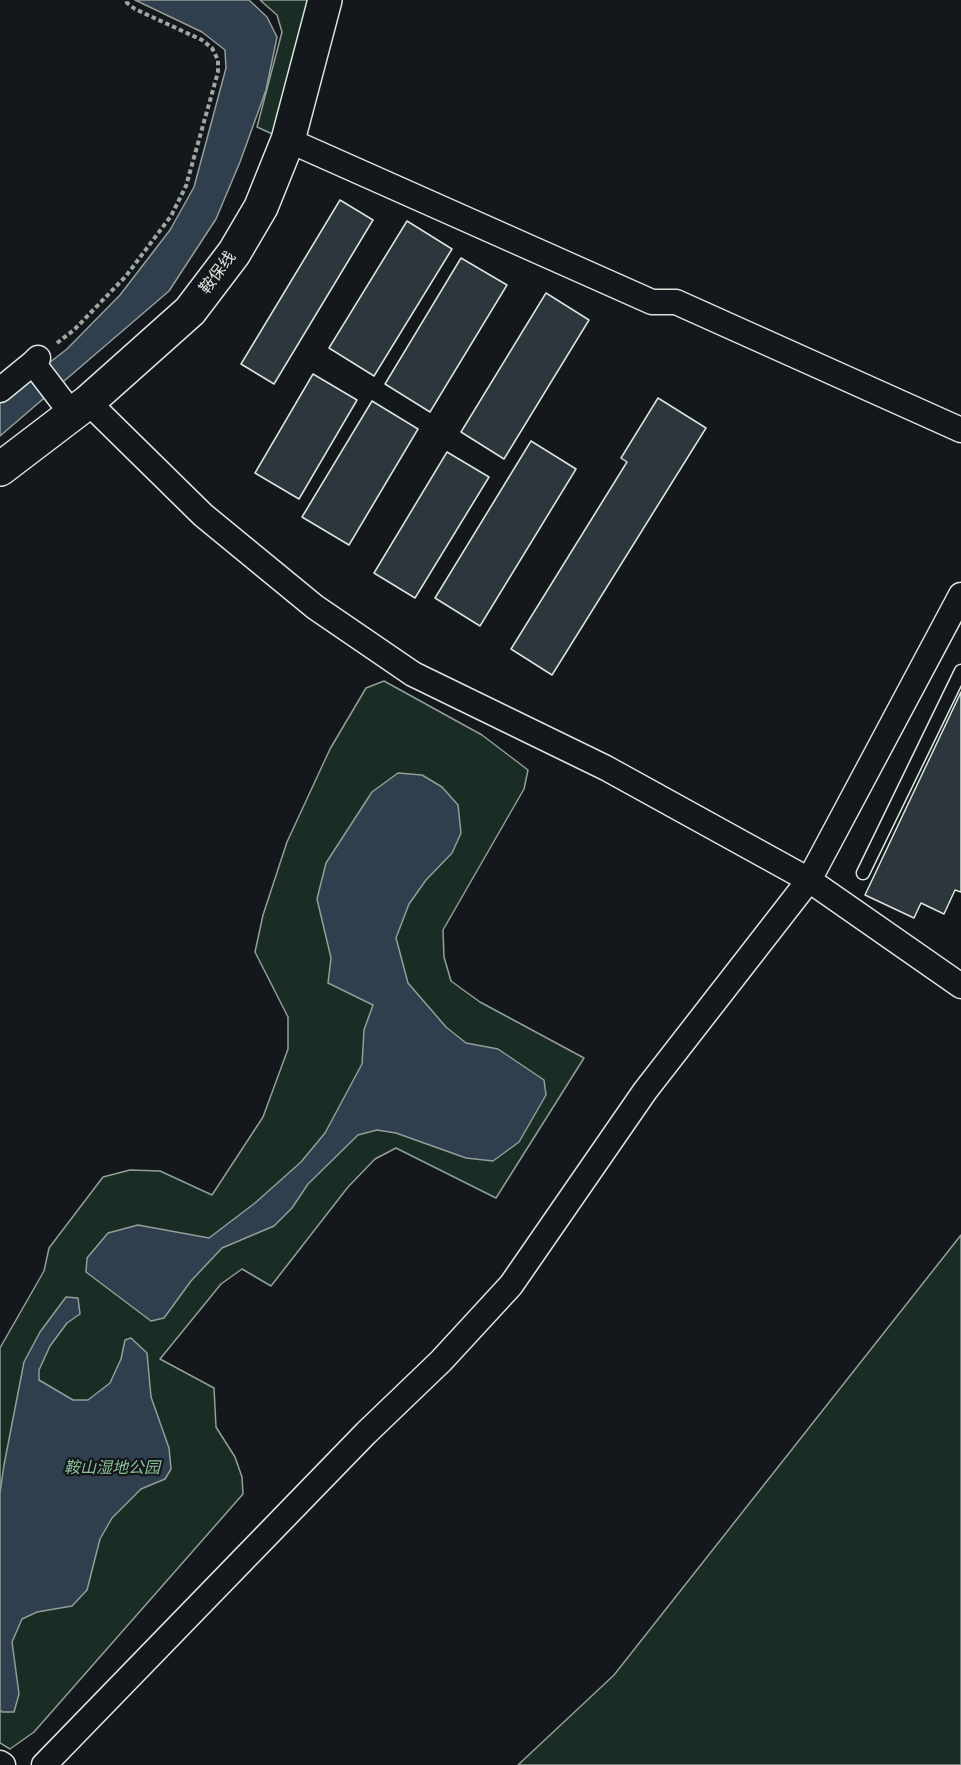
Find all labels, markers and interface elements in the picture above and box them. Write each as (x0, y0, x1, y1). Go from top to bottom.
street label: 鞍保线 (196, 248, 240, 298)
park label: 鞍山湿地公园 (64, 1458, 160, 1478)

